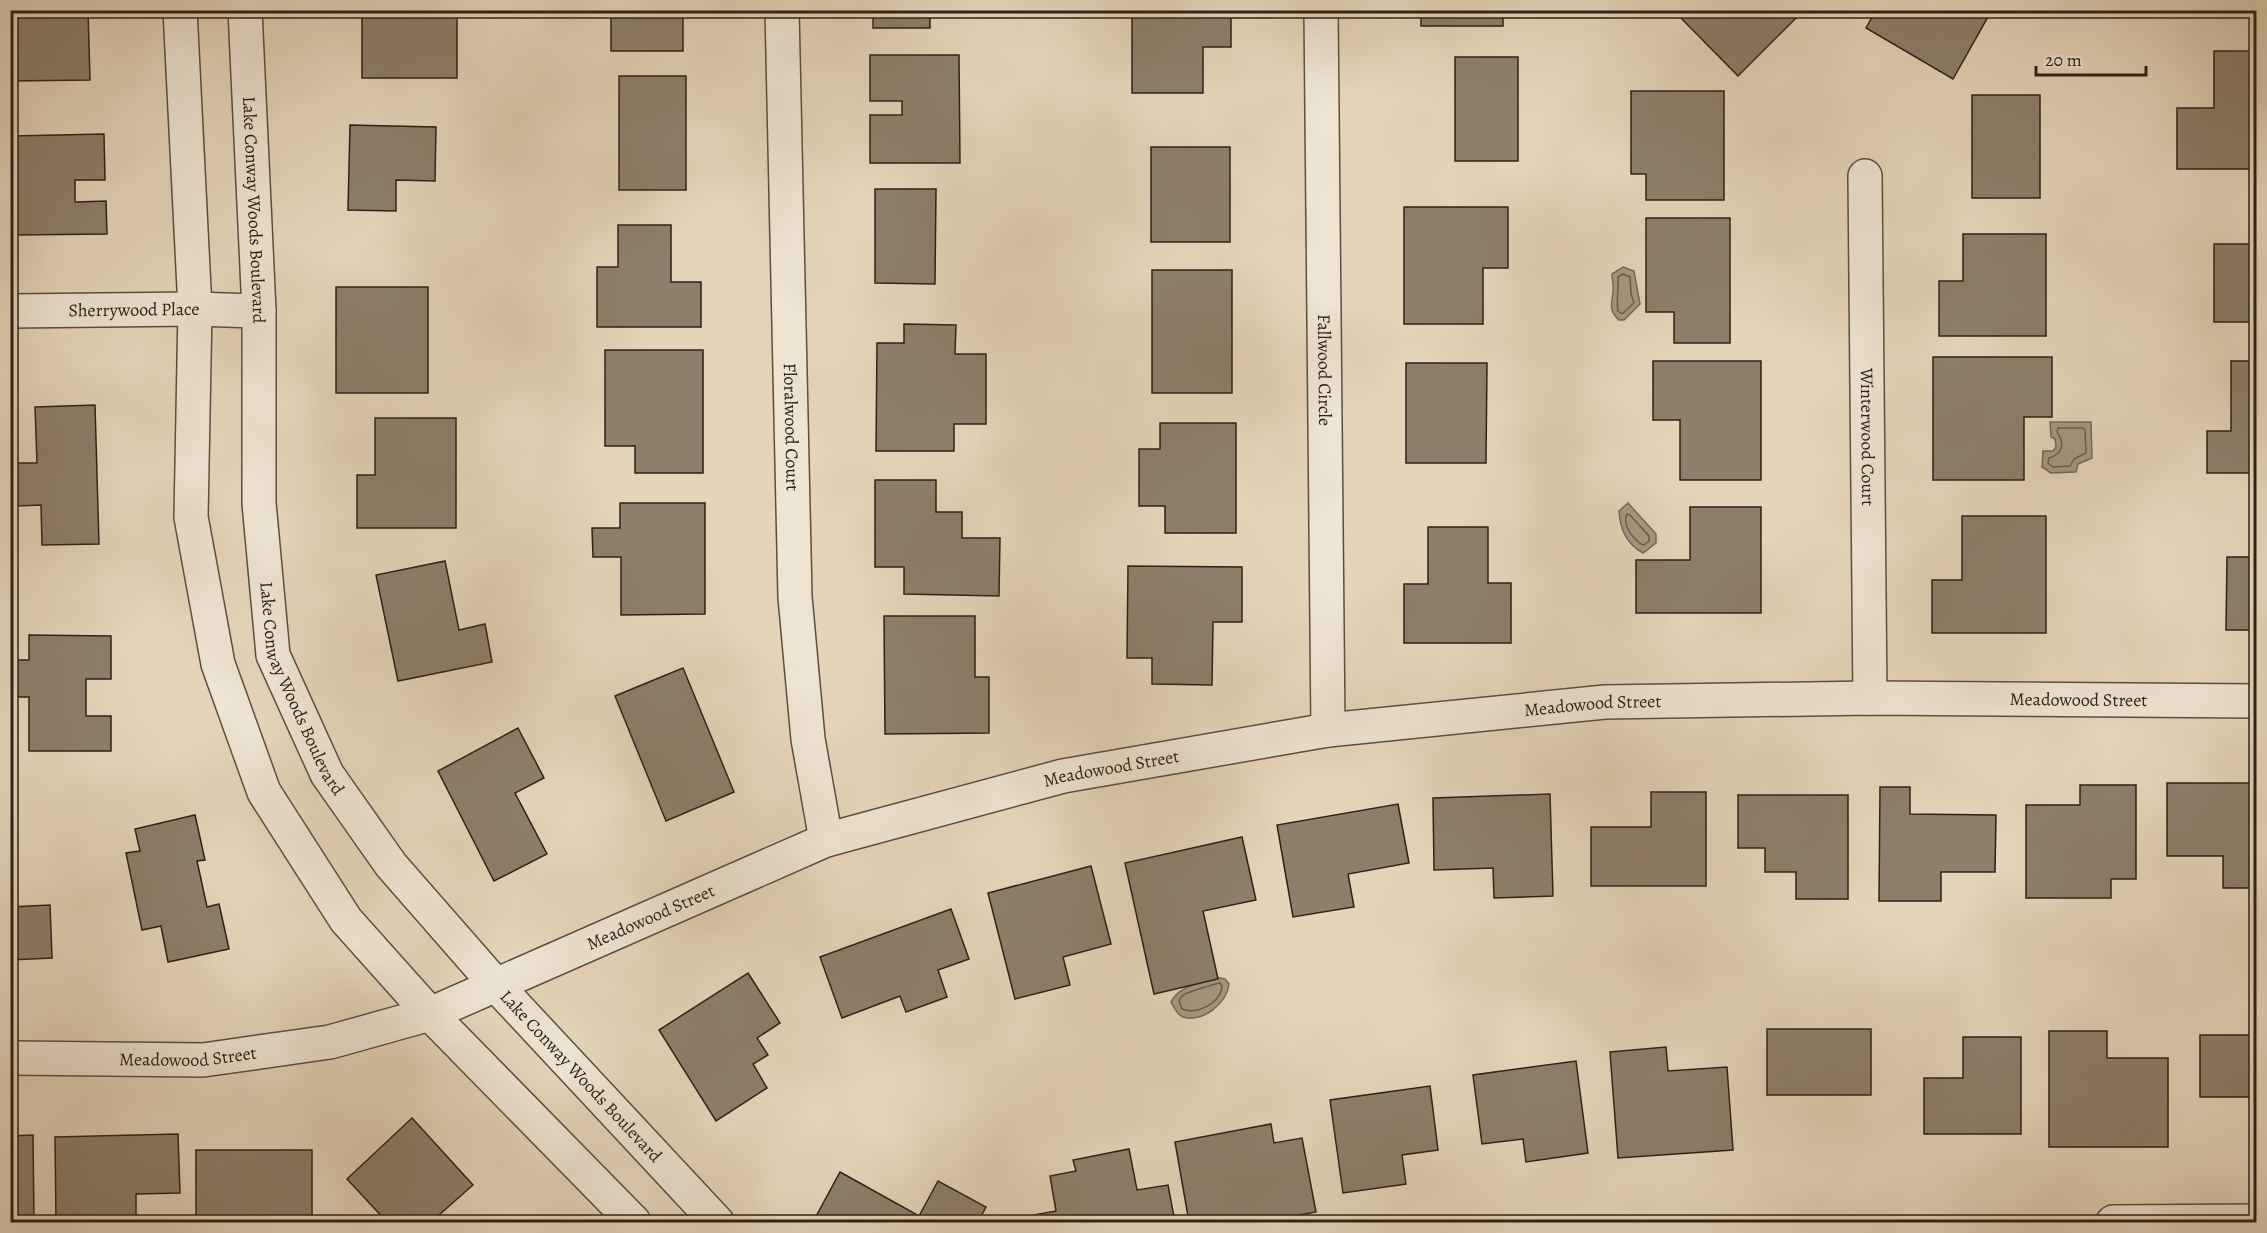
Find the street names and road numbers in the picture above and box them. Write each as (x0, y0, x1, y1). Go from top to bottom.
street label: Lake Conway Woods Boulevard (237, 96, 271, 324)
street label: Sherrywood Place (68, 297, 200, 322)
street label: Fallwood Circle (1312, 314, 1337, 426)
street label: Floralwood Court (778, 363, 805, 491)
street label: Winterwood Court (1855, 367, 1880, 506)
street label: Lake Conway Woods Boulevard (254, 581, 350, 800)
street label: Meadowood Street (2010, 687, 2147, 712)
street label: Meadowood Street (1523, 689, 1662, 722)
street label: Meadowood Street (1041, 744, 1181, 793)
street label: Meadowood Street (583, 878, 718, 956)
street label: Lake Conway Woods Boulevard (495, 985, 668, 1168)
street label: Meadowood Street (119, 1041, 258, 1072)

